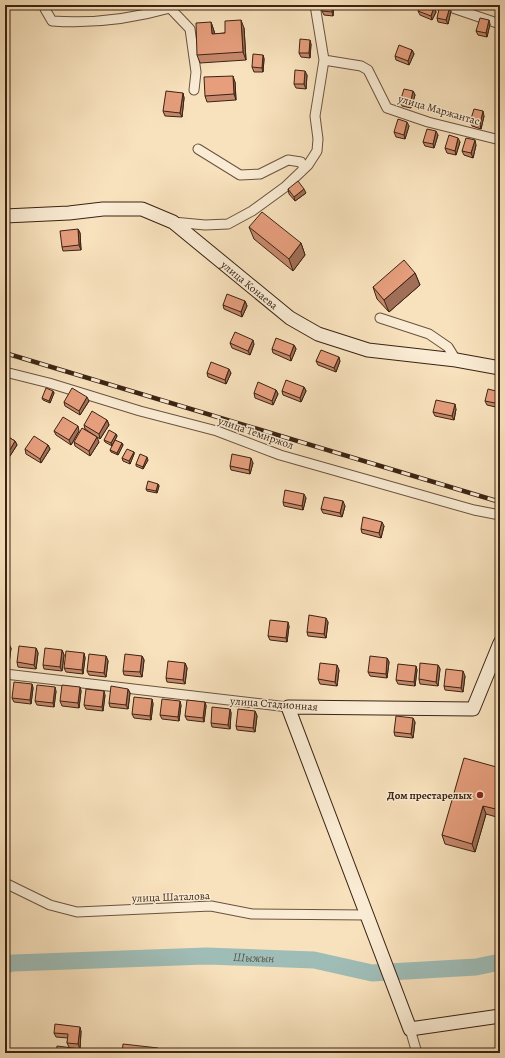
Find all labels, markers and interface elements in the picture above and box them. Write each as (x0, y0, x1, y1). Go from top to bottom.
street label: улица Маржантас (395, 91, 482, 129)
street label: улица Конаева (217, 256, 282, 313)
street label: улица Темиржол (215, 413, 296, 453)
street label: улица Стадионная (229, 693, 318, 715)
place label: Дом престарелых (387, 788, 472, 803)
marker: Дом престарелых (475, 790, 485, 800)
street label: улица Шаталова (131, 888, 211, 906)
water label: Шыжын (233, 949, 275, 967)

